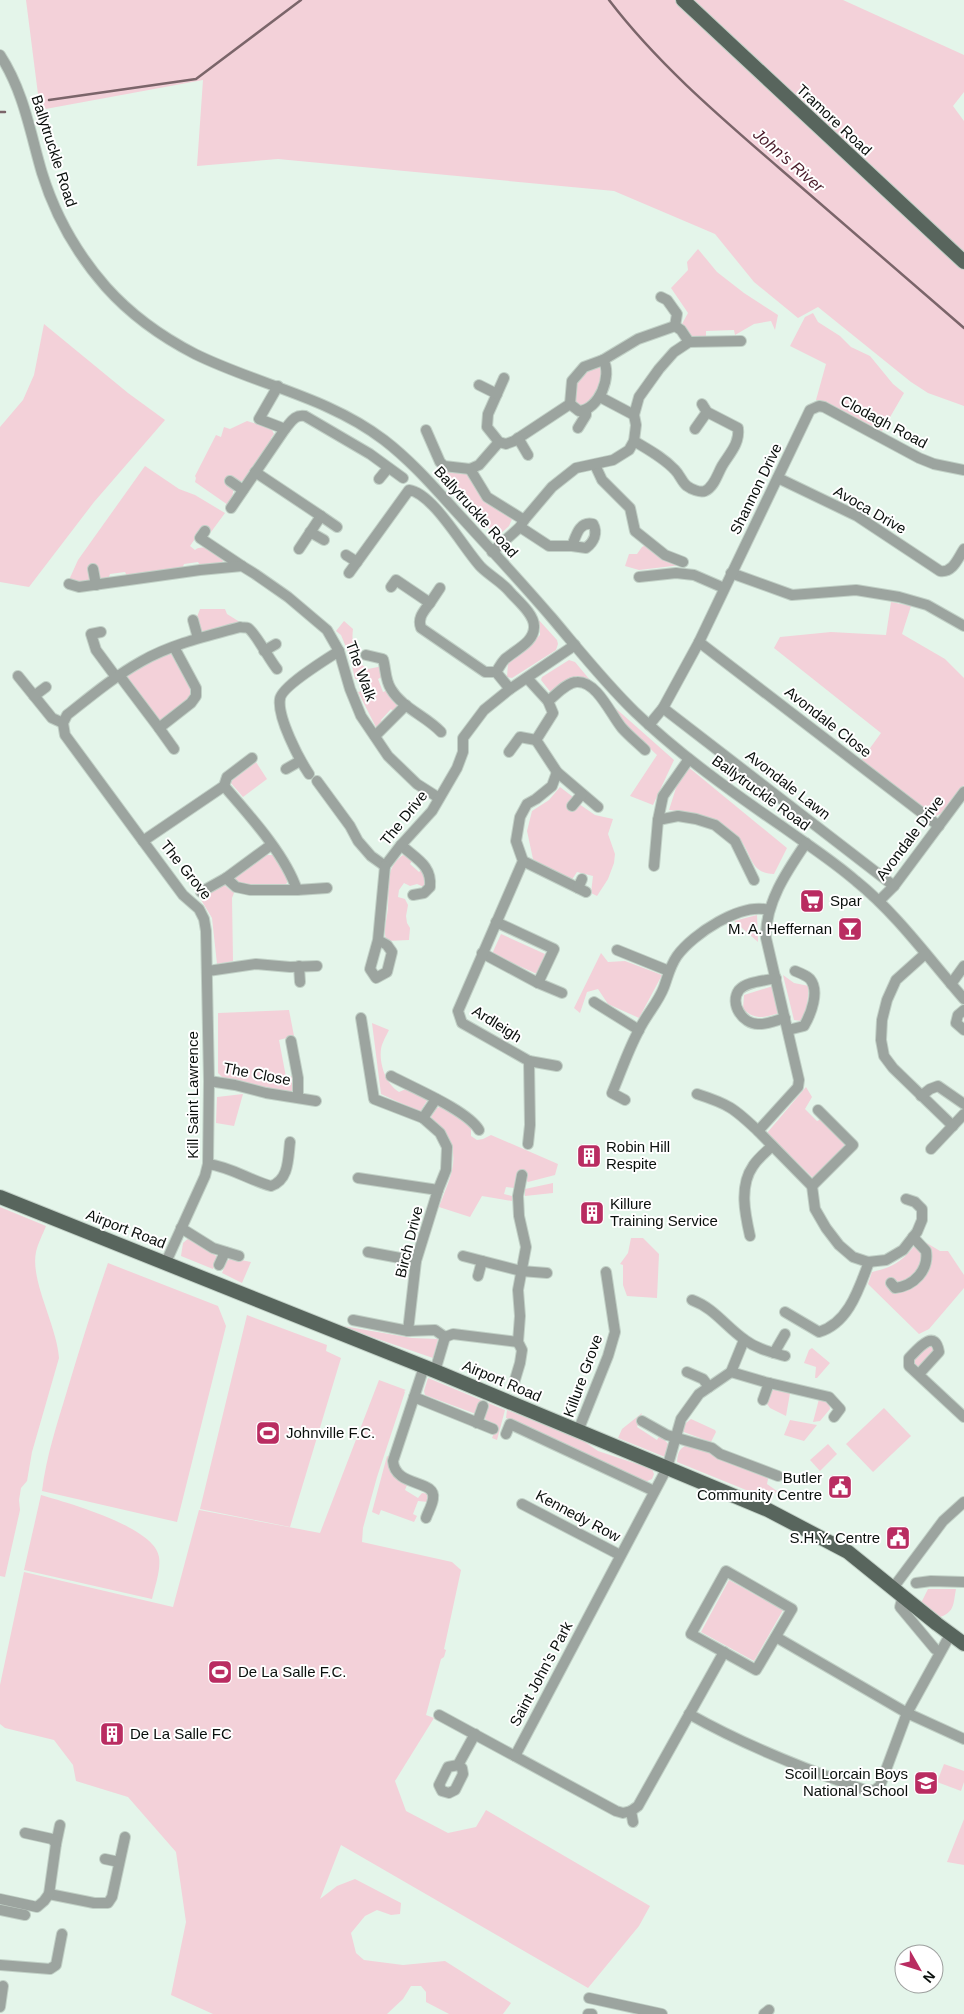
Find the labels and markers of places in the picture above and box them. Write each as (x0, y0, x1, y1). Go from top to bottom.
supermarket icon: Spar (799, 888, 825, 914)
place label: Spar (830, 892, 862, 909)
bar icon: M. A. Heffernan (837, 916, 863, 942)
place label: M. A. Heffernan (728, 920, 832, 937)
place label: Robin Hill Respite (606, 1138, 670, 1172)
building icon: Robin Hill Respite (576, 1143, 602, 1169)
place label: Killure Training Service (610, 1195, 718, 1229)
building icon: Killure Training Service (579, 1200, 605, 1226)
sports icon: Johnville F.C. (255, 1420, 281, 1446)
place label: Johnville F.C. (286, 1424, 375, 1441)
place label: Butler Community Centre (697, 1469, 822, 1503)
public building icon: Butler Community Centre (827, 1474, 853, 1500)
public building icon: S.H.Y. Centre (885, 1525, 911, 1551)
place label: S.H.Y. Centre (789, 1529, 880, 1546)
sports icon: De La Salle F.C. (207, 1659, 233, 1685)
place label: De La Salle F.C. (238, 1663, 346, 1680)
building icon: De La Salle FC (99, 1721, 125, 1747)
place label: De La Salle FC (130, 1725, 232, 1742)
place label: Scoil Lorcain Boys National School (785, 1765, 908, 1799)
school or university icon: Scoil Lorcain Boys National School (913, 1770, 939, 1796)

